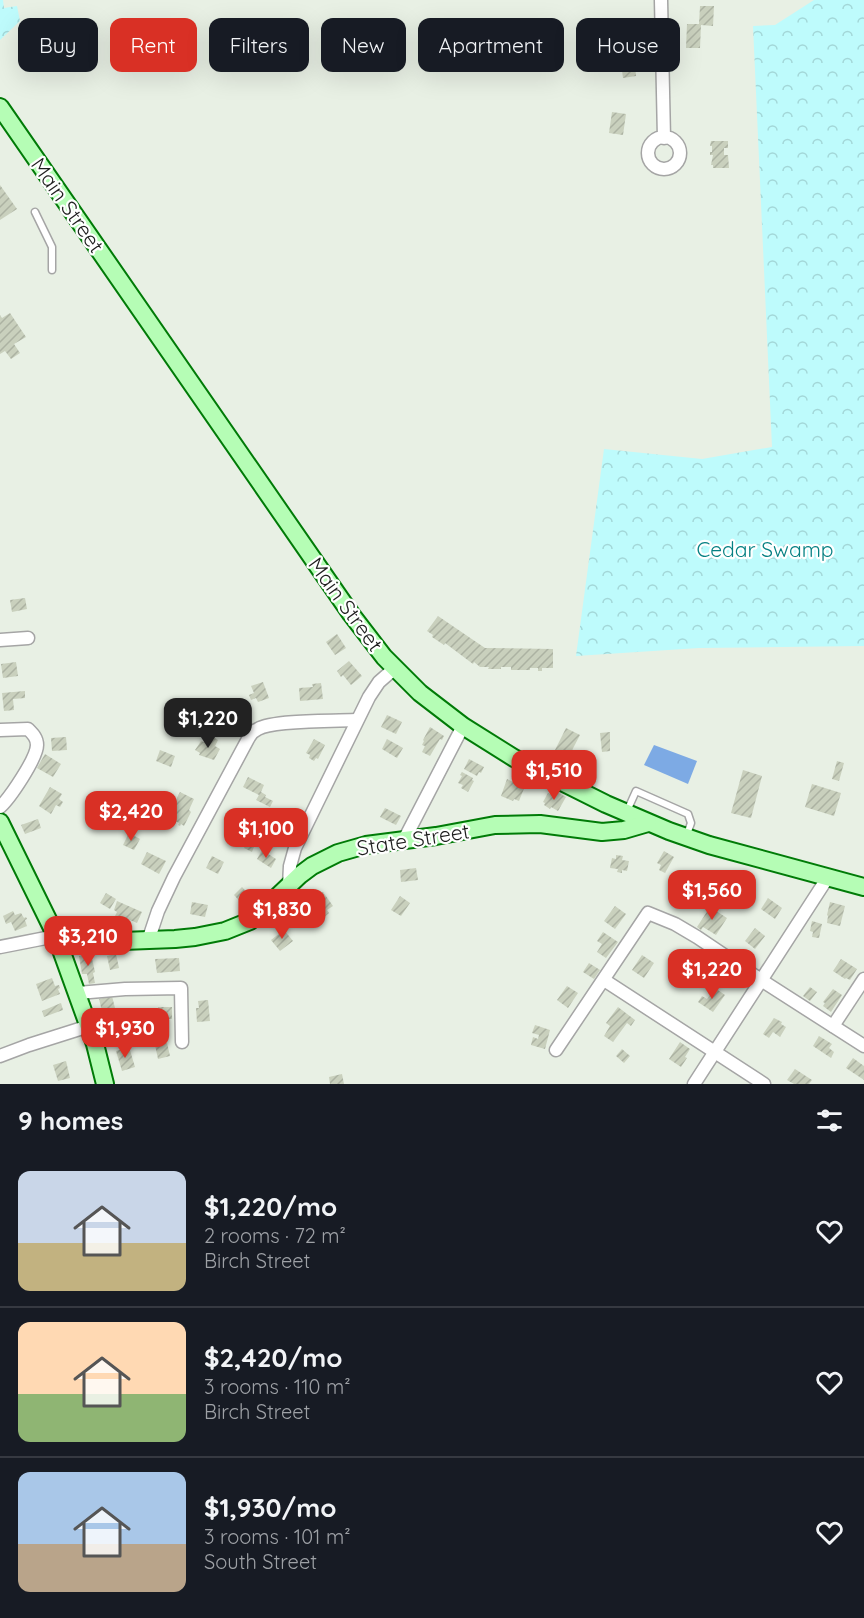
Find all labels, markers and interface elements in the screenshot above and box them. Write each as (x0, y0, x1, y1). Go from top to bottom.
chip: Buy (18, 18, 98, 72)
chip: Rent (110, 18, 197, 72)
chip: Filters (209, 18, 309, 72)
chip: New (321, 18, 406, 72)
chip: Apartment (418, 18, 564, 72)
chip: House (576, 18, 680, 72)
street label: Main Street (26, 153, 110, 257)
park label: Cedar Swamp (696, 536, 834, 562)
street label: Main Street (303, 552, 389, 656)
pin: $1,220 (159, 698, 257, 749)
text: $1,220 (178, 705, 238, 730)
pin: $1,510 (505, 750, 603, 801)
text: $1,510 (526, 757, 582, 782)
pin: $2,420 (82, 791, 180, 842)
text: $2,420 (99, 798, 163, 823)
pin: $1,100 (217, 808, 315, 859)
text: $1,100 (238, 815, 294, 840)
street label: State Street (355, 817, 471, 861)
pin: $1,560 (663, 870, 761, 921)
text: $1,560 (682, 877, 742, 902)
pin: $1,830 (233, 889, 331, 940)
text: $1,830 (252, 896, 312, 921)
pin: $3,210 (39, 916, 137, 967)
text: $3,210 (58, 923, 118, 948)
pin: $1,220 (663, 949, 761, 1000)
text: $1,220 (682, 956, 742, 981)
pin: $1,930 (76, 1008, 174, 1059)
text: $1,930 (95, 1015, 155, 1040)
text: 9 homes (18, 1104, 123, 1137)
icon: filters (813, 1104, 846, 1137)
text: $1,220/mo (204, 1190, 337, 1223)
icon: home (66, 1195, 138, 1267)
icon: heart (813, 1215, 846, 1248)
text: 2 rooms · 72 m² (204, 1223, 346, 1248)
text: Birch Street (204, 1248, 310, 1273)
text: $2,420/mo (204, 1341, 342, 1374)
icon: home (66, 1346, 138, 1418)
icon: heart (813, 1366, 846, 1399)
text: 3 rooms · 110 m² (204, 1374, 351, 1399)
text: Birch Street (204, 1399, 310, 1424)
text: $1,930/mo (204, 1491, 336, 1524)
icon: home (66, 1496, 138, 1568)
icon: heart (813, 1516, 846, 1549)
text: 3 rooms · 101 m² (204, 1524, 351, 1549)
text: South Street (204, 1549, 317, 1574)

